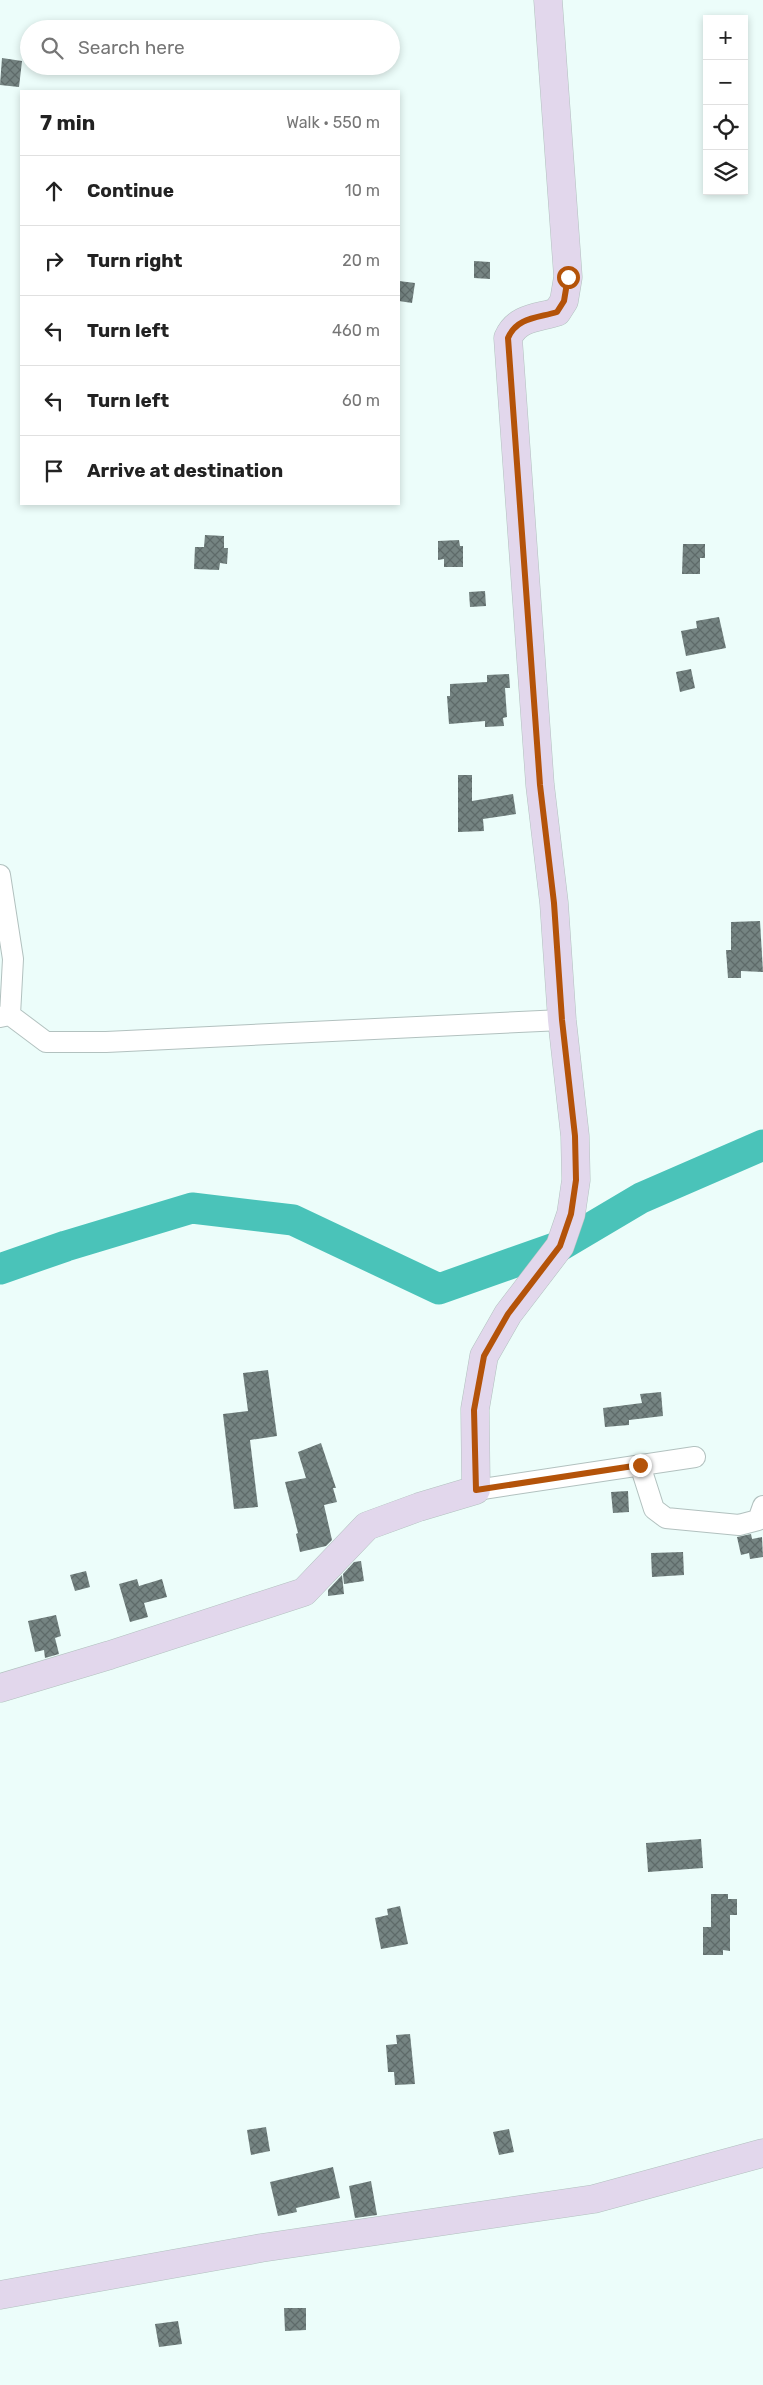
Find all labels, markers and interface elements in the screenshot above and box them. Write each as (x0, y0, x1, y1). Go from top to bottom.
map controls (703, 15, 748, 195)
button: + (703, 15, 748, 60)
search box (20, 20, 400, 75)
icon: search (38, 34, 66, 62)
text: Search here (78, 36, 185, 59)
button: − (703, 60, 748, 105)
button: locate (703, 105, 748, 150)
text: 7 min (40, 110, 95, 135)
text: Walk · 550 m (286, 113, 380, 132)
button: layers (703, 150, 748, 195)
icon: ahead (40, 177, 68, 205)
text: Continue (87, 179, 174, 202)
text: 10 m (345, 181, 380, 200)
icon: right (40, 247, 68, 275)
text: Turn right (87, 249, 182, 272)
text: 20 m (342, 251, 380, 270)
route start (557, 266, 580, 289)
icon: left (40, 317, 68, 345)
text: Turn left (87, 319, 169, 342)
text: 460 m (332, 321, 380, 340)
icon: left (40, 387, 68, 415)
text: Turn left (87, 389, 169, 412)
text: 60 m (342, 391, 380, 410)
icon: arrive (40, 457, 68, 485)
text: Arrive at destination (87, 459, 283, 482)
route end (629, 1454, 652, 1477)

